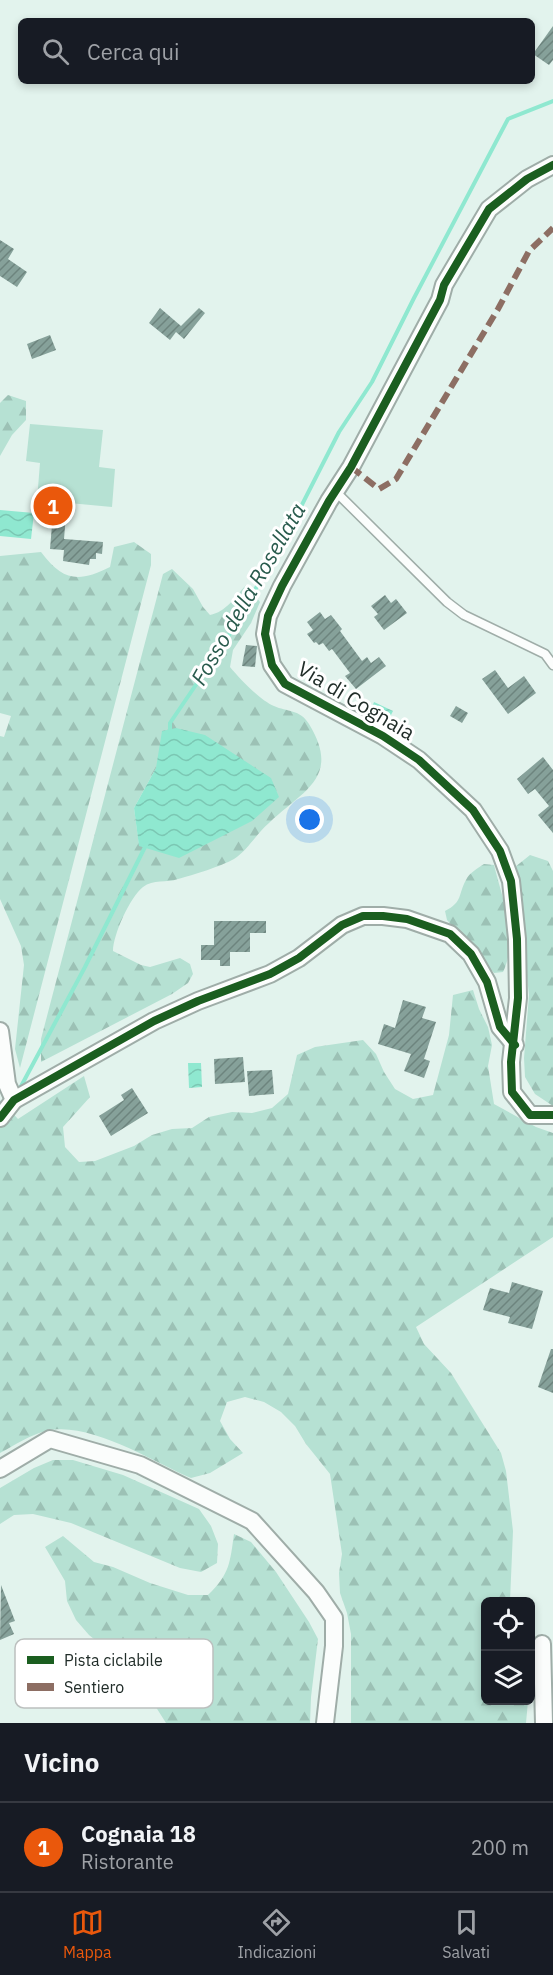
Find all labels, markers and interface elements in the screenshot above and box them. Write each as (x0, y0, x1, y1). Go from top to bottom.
search box (18, 18, 535, 84)
icon: search (39, 35, 72, 68)
text: Cerca qui (87, 37, 179, 66)
pin: 1 (34, 484, 72, 528)
water label: Fosso della Rosellata (184, 497, 312, 690)
street label: Via di Cognaia (293, 654, 420, 746)
your location (295, 805, 324, 834)
map controls (481, 1597, 535, 1705)
button: locate (481, 1597, 535, 1651)
legend (15, 1639, 213, 1708)
text: Pista ciclabile (64, 1650, 163, 1670)
button: layers (481, 1651, 535, 1705)
text: Sentiero (64, 1677, 124, 1697)
text: Vicino (24, 1745, 99, 1779)
text: Cognaia 18 (81, 1819, 196, 1848)
text: 1 (38, 1834, 50, 1861)
text: 200 m (471, 1834, 529, 1861)
text: Ristorante (81, 1848, 174, 1875)
tab: Mappa (63, 1906, 112, 1962)
tab: Indicazioni (237, 1906, 316, 1962)
tab: Salvati (442, 1906, 490, 1962)

